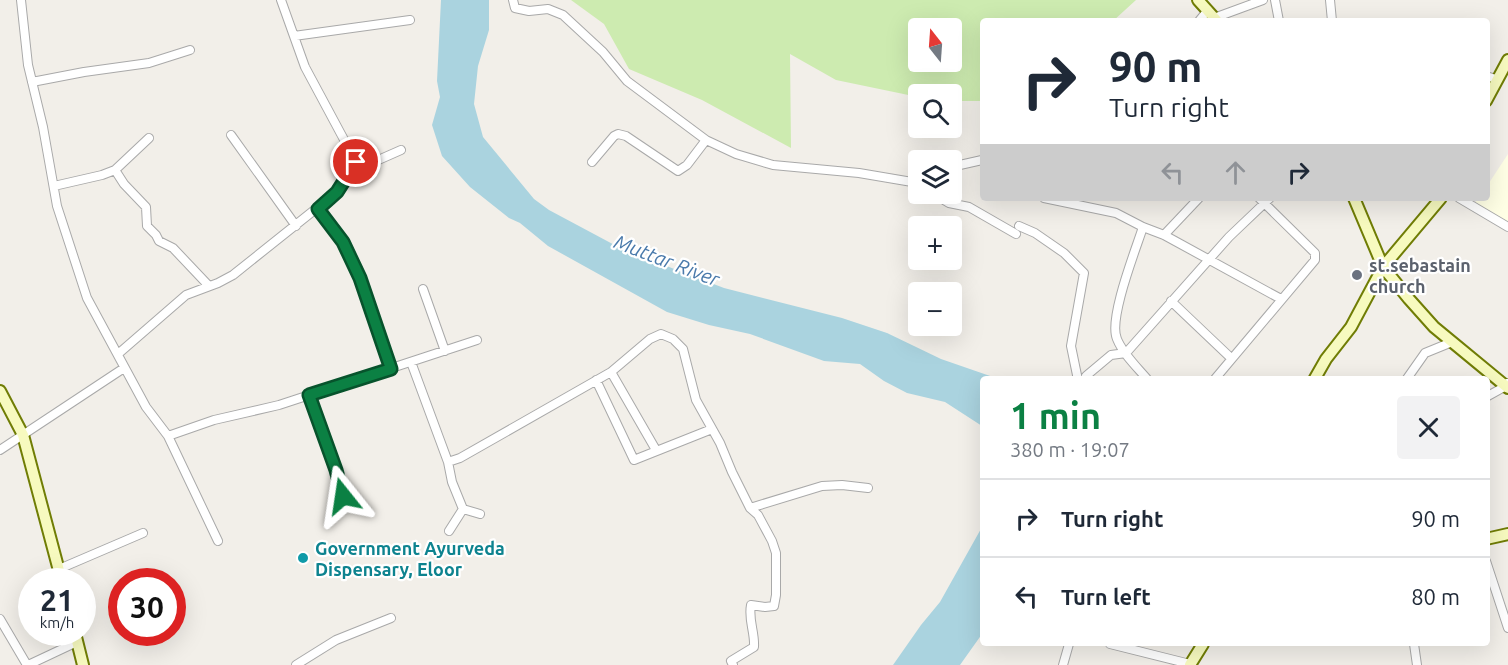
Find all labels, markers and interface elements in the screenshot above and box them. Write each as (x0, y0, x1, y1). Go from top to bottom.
north arrow (908, 18, 962, 72)
map controls (908, 18, 962, 336)
icon: right (1010, 42, 1088, 120)
text: 90 m (1109, 43, 1203, 90)
button: search (908, 84, 962, 138)
text: Turn right (1109, 92, 1229, 122)
pin (330, 136, 381, 187)
icon: arrive (339, 145, 372, 178)
button: layers (908, 150, 962, 204)
icon: left (1156, 156, 1189, 189)
icon: ahead (1219, 156, 1252, 189)
icon: right (1282, 156, 1315, 189)
button: + (908, 216, 962, 270)
water label: Muttar River (611, 229, 724, 291)
place label: st.sebastain church (1369, 255, 1471, 296)
marker: st.sebastain church (1350, 268, 1364, 282)
button: − (908, 282, 962, 336)
text: 1 min (1010, 395, 1101, 436)
button: close (1397, 396, 1460, 459)
text: 380 m · 19:07 (1010, 438, 1130, 461)
position arrow (311, 464, 375, 528)
icon: right (1010, 502, 1043, 535)
text: Turn right (1061, 506, 1163, 531)
text: 90 m (1411, 506, 1460, 531)
place label: Government Ayurveda Dispensary, Eloor (315, 538, 505, 579)
marker: Government Ayurveda Dispensary, Eloor (296, 551, 310, 565)
speed limit sign: 30 (108, 568, 186, 646)
icon: left (1010, 580, 1043, 613)
text: 21 (40, 583, 74, 617)
text: Turn left (1061, 584, 1151, 609)
text: 80 m (1411, 584, 1460, 609)
text: km/h (40, 614, 74, 631)

